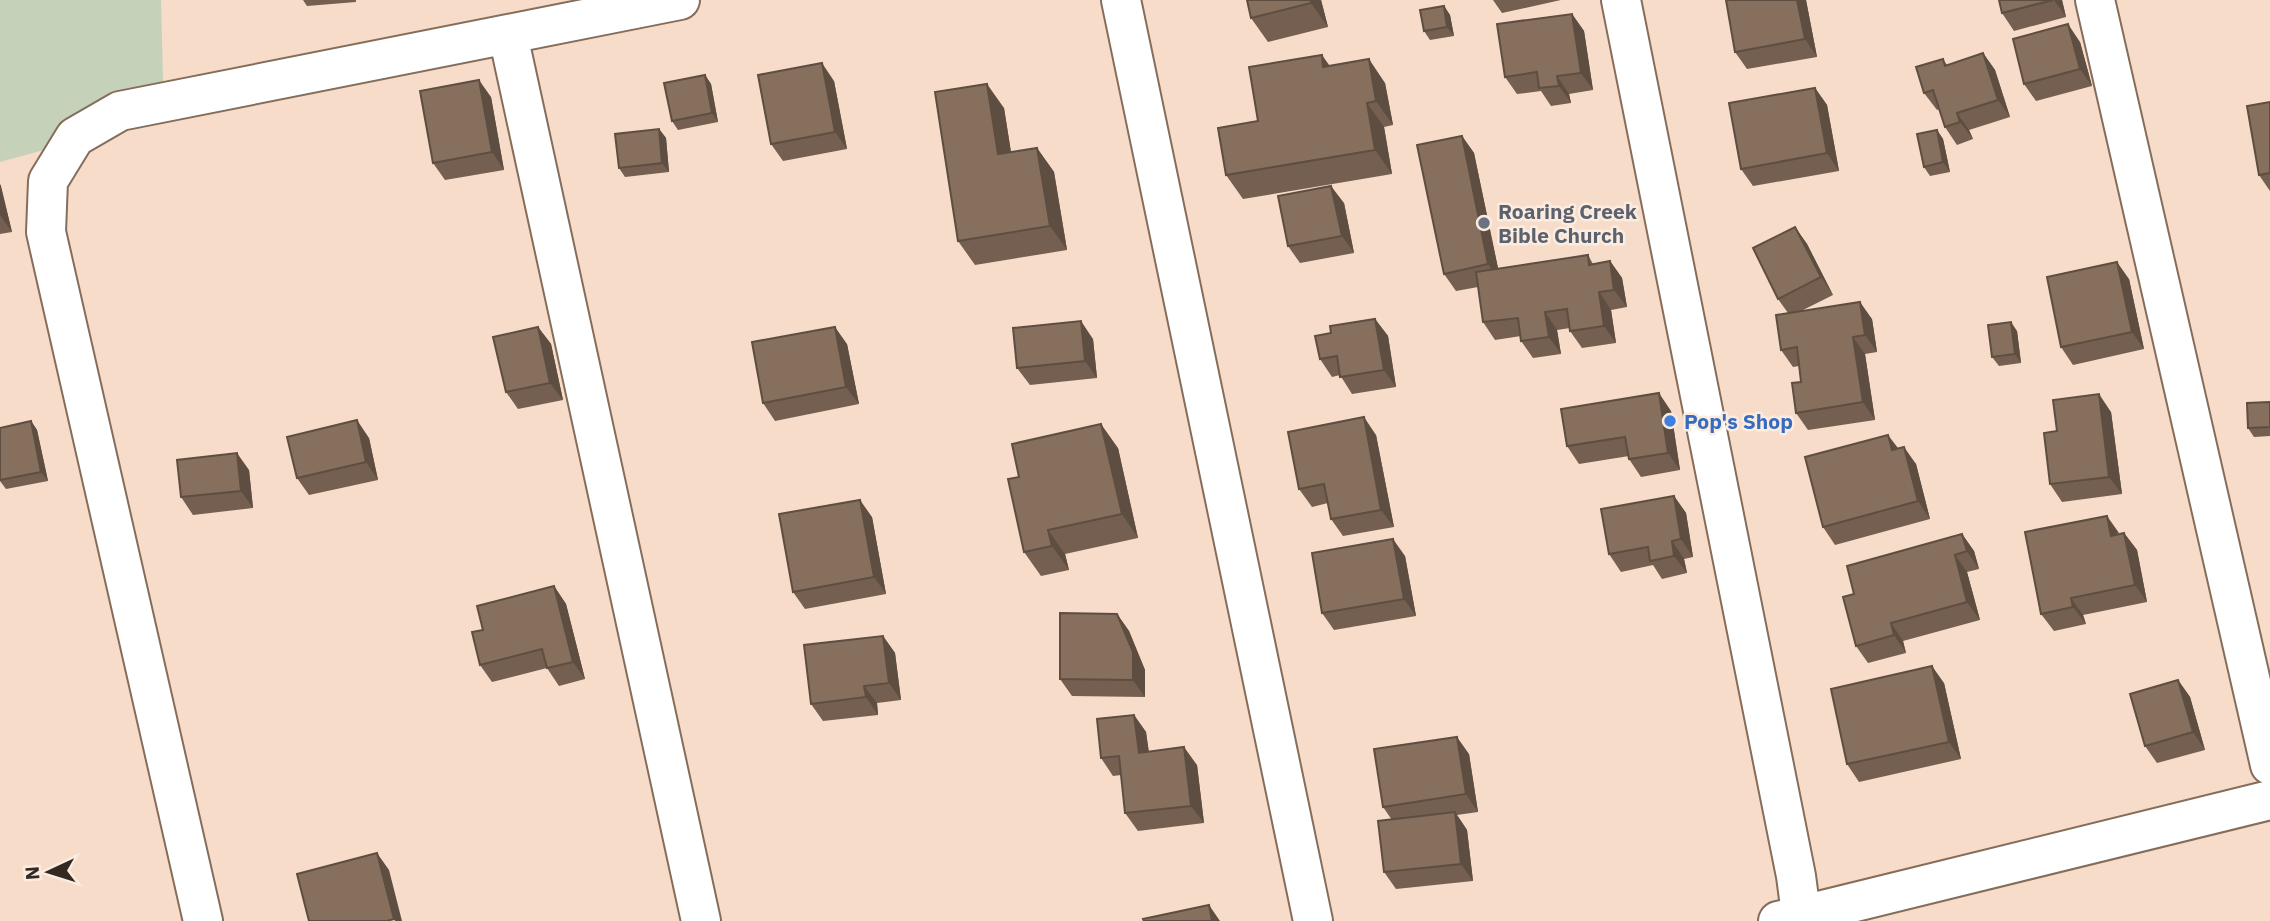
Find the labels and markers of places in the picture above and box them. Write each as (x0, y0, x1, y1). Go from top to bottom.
place label: Roaring Creek Bible Church (1498, 197, 1638, 249)
marker: Roaring Creek Bible Church (1476, 215, 1492, 231)
place label: Pop's Shop (1684, 407, 1793, 435)
marker: Pop's Shop (1662, 413, 1678, 429)

